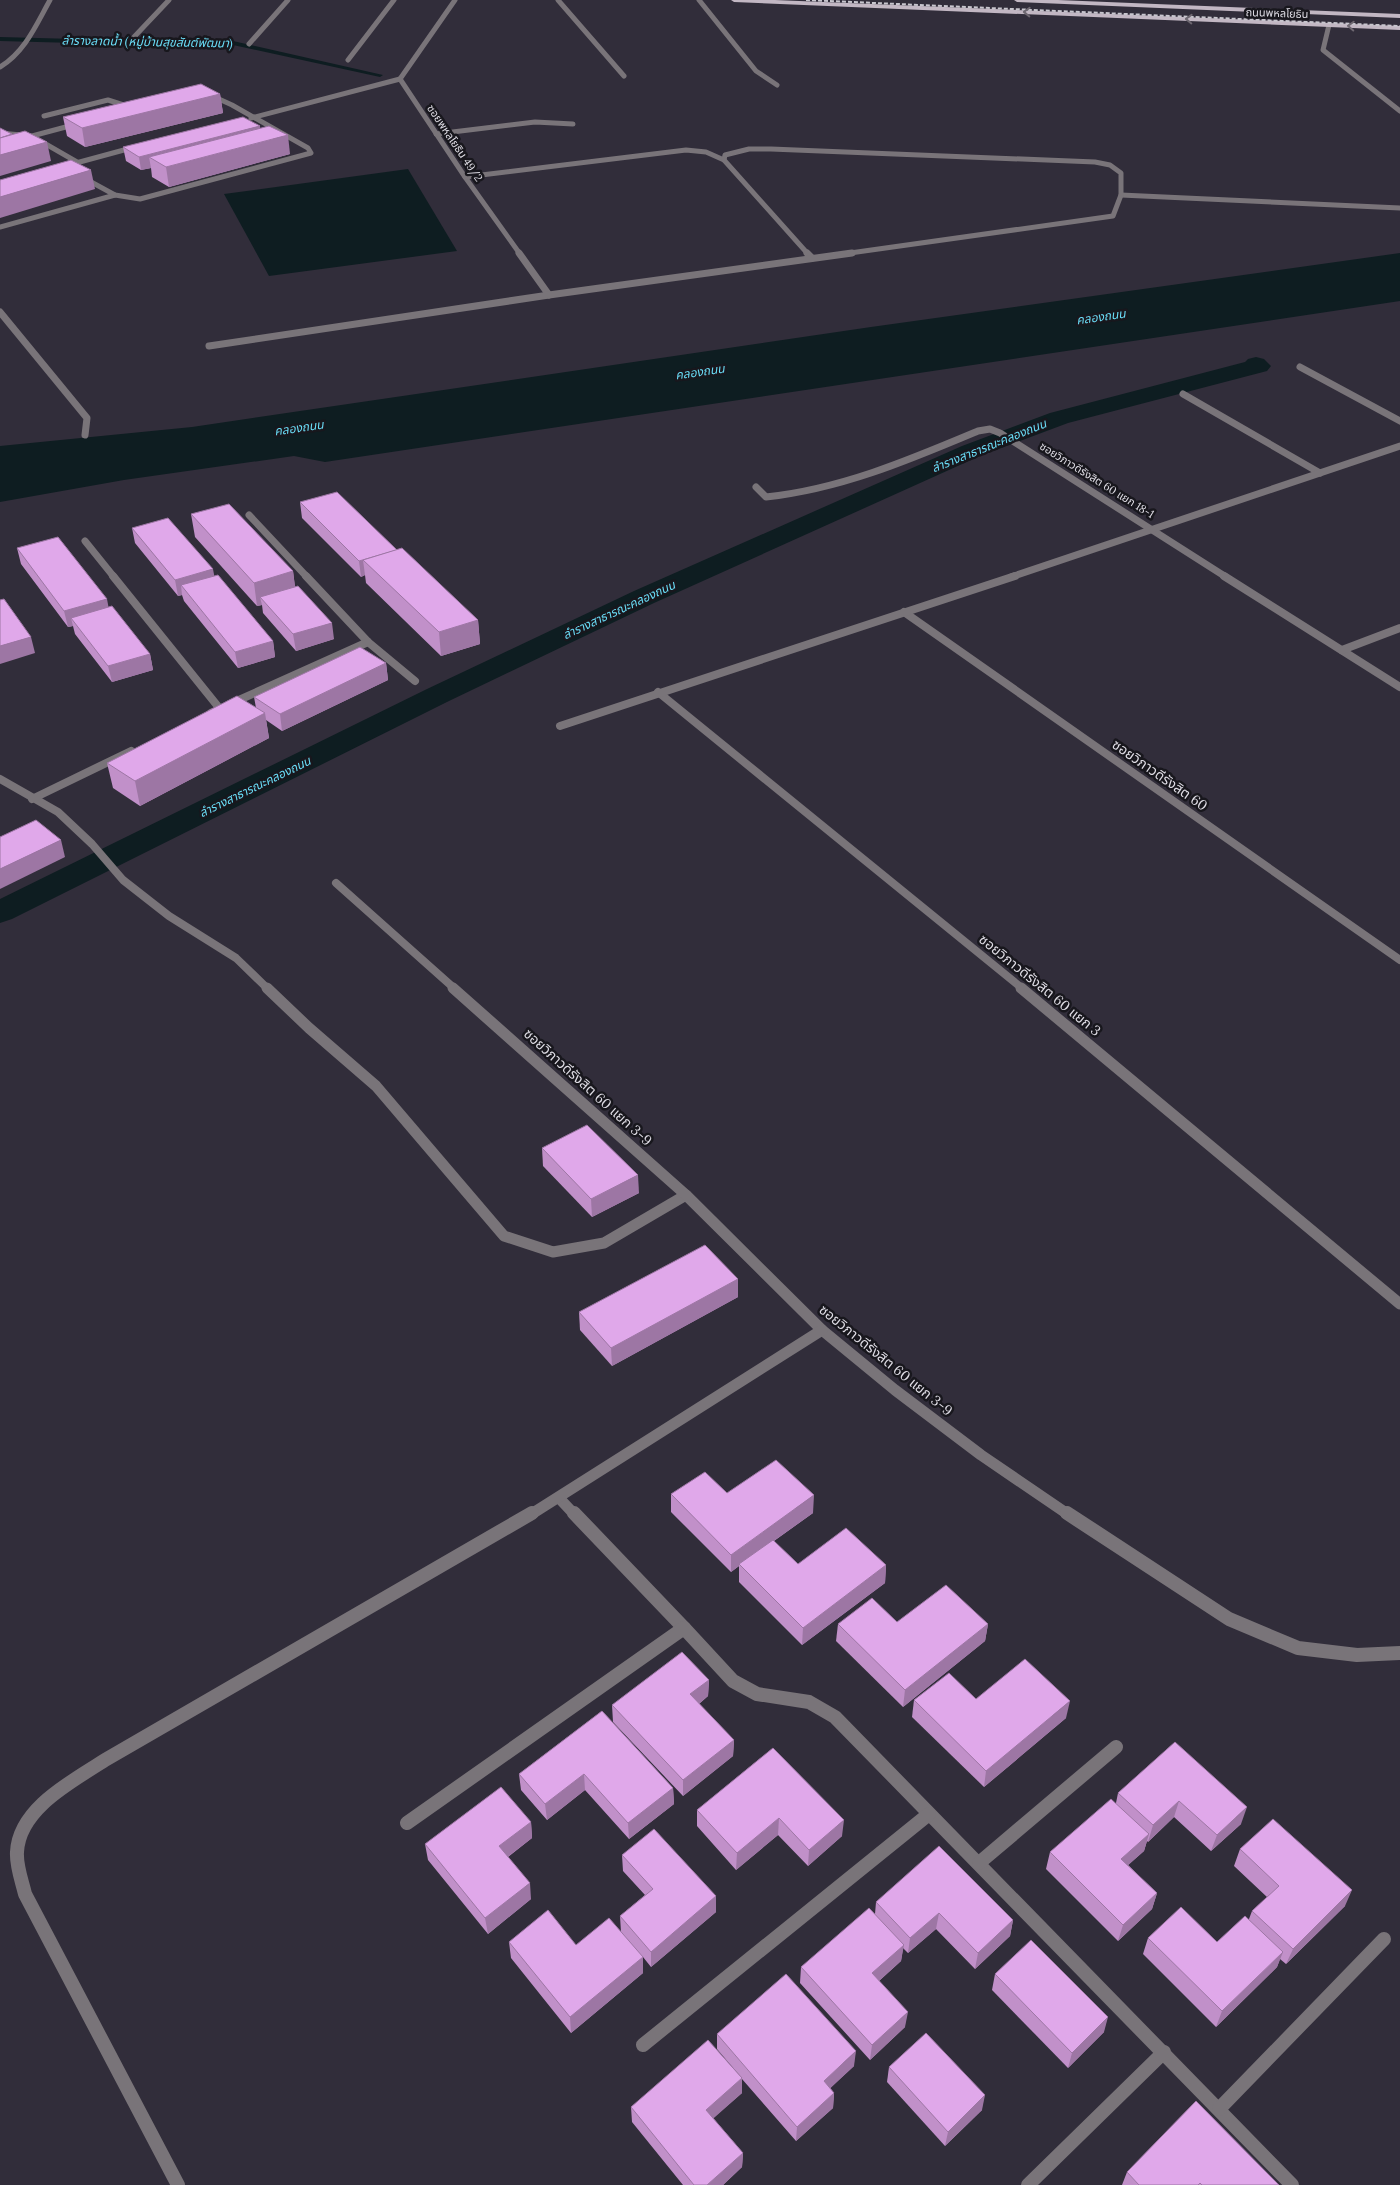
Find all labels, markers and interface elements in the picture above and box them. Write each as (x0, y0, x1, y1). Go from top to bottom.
street label: ถนนพหลโยธิน (1245, 5, 1309, 21)
one-way arrow (1022, 7, 1030, 17)
one-way arrow (1185, 14, 1192, 24)
one-way arrow (1347, 20, 1355, 31)
water label: ลำรางลาดน้ำ (หมู่บ้านสุขสันต์พัฒนา) (61, 32, 233, 51)
street label: ซอยพหลโยธิน 49/2 (423, 102, 486, 185)
water label: คลองถนน (1075, 306, 1127, 327)
water label: คลองถนน (674, 361, 726, 382)
water label: ลำรางสาธารณะคลองถนน (929, 415, 1049, 475)
water label: คลองถนน (273, 417, 325, 438)
street label: ซอยวิภาวดีรังสิต 60 แยก 18-1 (1037, 439, 1157, 521)
water label: ลำรางสาธารณะคลองถนน (560, 577, 678, 642)
street label: ซอยวิภาวดีรังสิต 60 (1109, 735, 1211, 815)
water label: ลำรางสาธารณะคลองถนน (197, 753, 314, 820)
street label: ซอยวิภาวดีรังสิต 60 แยก 3 (975, 930, 1105, 1040)
street label: ซอยวิภาวดีรังสิต 60 แยก 3-9 (520, 1025, 656, 1149)
street label: ซอยวิภาวดีรังสิต 60 แยก 3-9 (816, 1301, 956, 1419)

